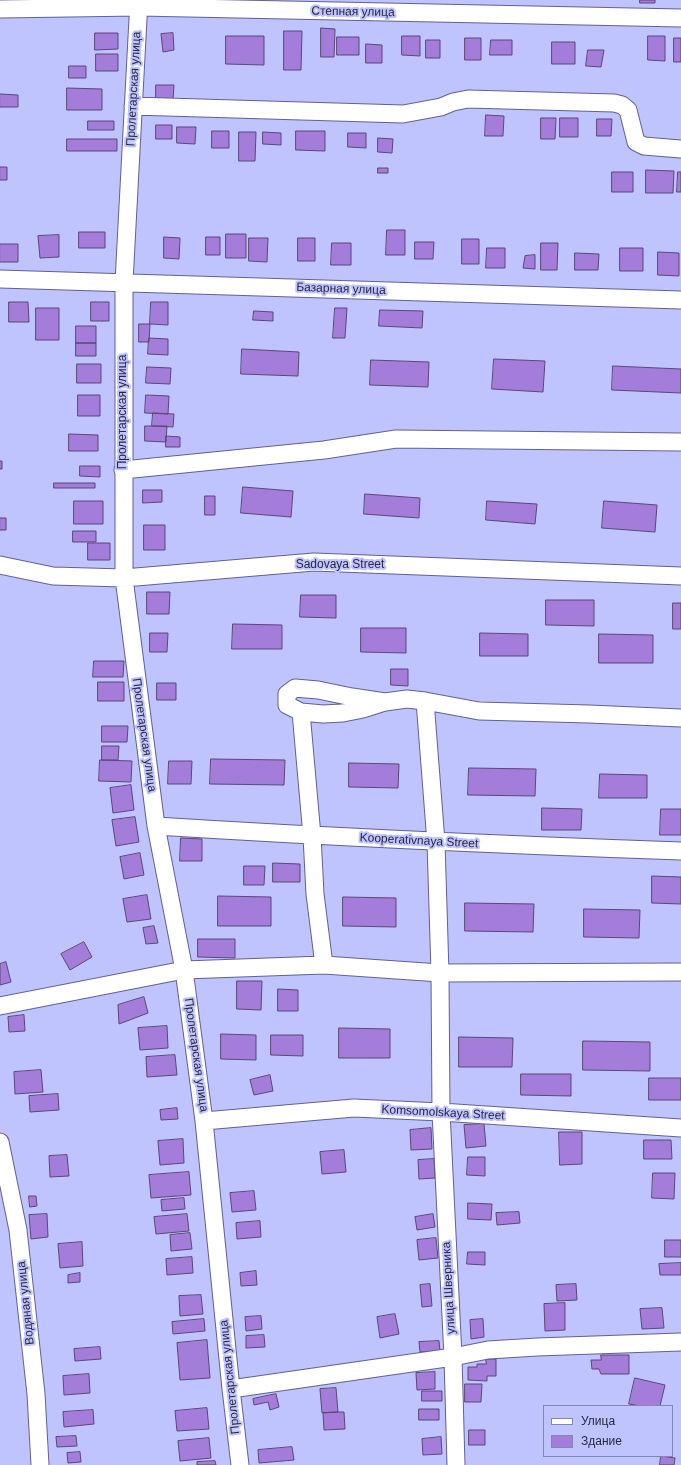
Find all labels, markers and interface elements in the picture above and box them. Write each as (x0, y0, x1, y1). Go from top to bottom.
street label: Степная улица (311, 4, 395, 20)
street label: Пролетарская улица (124, 31, 144, 147)
street label: Базарная улица (296, 280, 386, 298)
street label: Пролетарская улица (116, 355, 130, 469)
street label: Sadovaya Street (296, 558, 384, 572)
street label: Пролетарская улица (129, 677, 159, 793)
street label: Kooperativnaya Street (359, 831, 479, 851)
street label: Пролетарская улица (181, 997, 211, 1113)
street label: Komsomolskaya Street (381, 1103, 505, 1123)
street label: улица Шверника (439, 1241, 459, 1335)
street label: Водяная улица (14, 1260, 38, 1346)
street label: Пролетарская улица (217, 1319, 243, 1435)
legend (543, 1405, 673, 1457)
text: Улица (581, 1414, 615, 1428)
text: Здание (581, 1434, 622, 1448)

